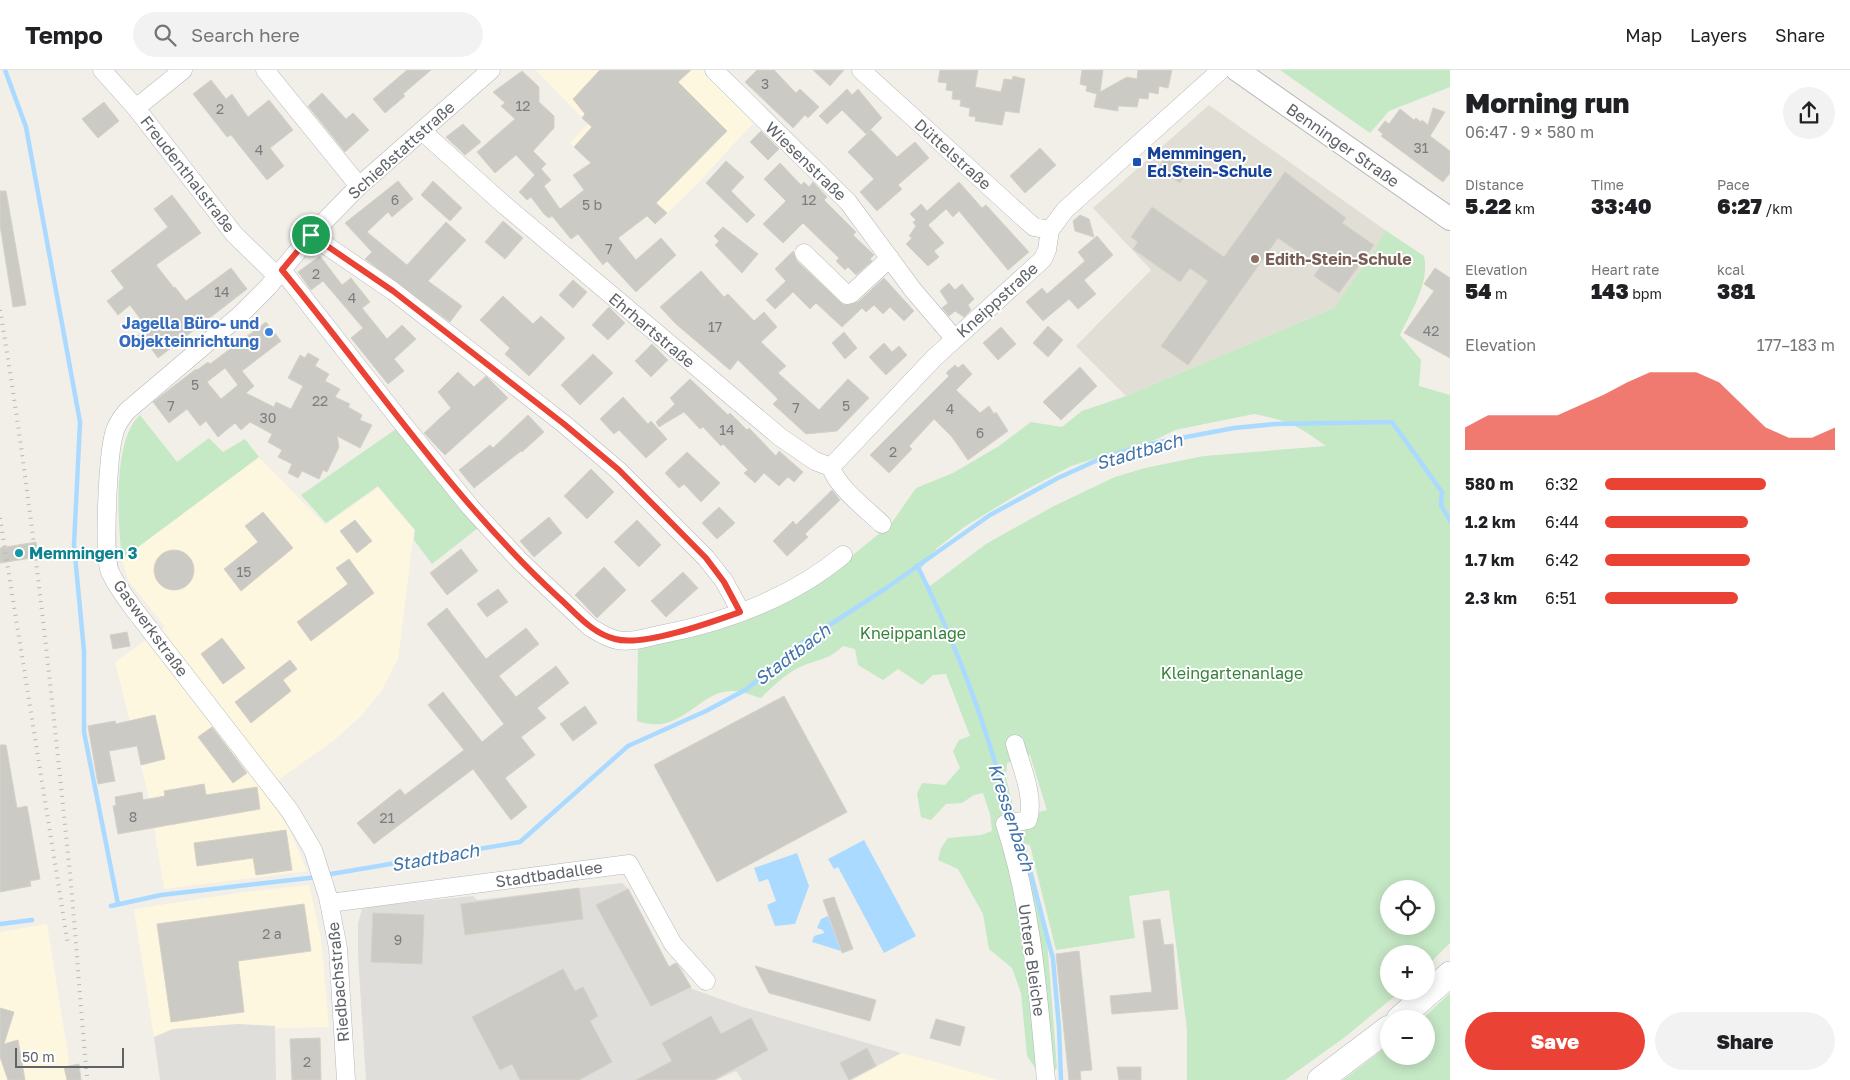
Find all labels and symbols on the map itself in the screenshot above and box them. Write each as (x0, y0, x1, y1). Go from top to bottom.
house number: 3 (761, 75, 769, 92)
street label: Schießstattstraße (344, 97, 458, 203)
house number: 12 (516, 97, 530, 114)
street label: Benninger Straße (1283, 99, 1403, 191)
house number: 2 (216, 100, 224, 117)
street label: Freudenthalstraße (136, 112, 240, 236)
street label: Düttelstraße (910, 114, 996, 194)
street label: Wiesenstraße (761, 117, 851, 205)
house number: 31 (1414, 139, 1429, 156)
house number: 4 (255, 141, 263, 158)
place label: Memmingen, Ed.Stein-Schule (1147, 143, 1272, 181)
marker: Memmingen, Ed.Stein-Schule (1131, 156, 1143, 168)
house number: 6 (391, 191, 399, 208)
house number: 12 (802, 191, 816, 208)
house number: 5 b (582, 196, 602, 213)
pin (290, 214, 332, 256)
house number: 7 (605, 240, 613, 257)
place label: Edith-Stein-Schule (1265, 249, 1412, 269)
marker: Edith-Stein-Schule (1249, 253, 1261, 265)
street label: Kneippstraße (952, 258, 1042, 342)
house number: 2 (312, 265, 320, 282)
house number: 14 (214, 283, 230, 300)
street label: Ehrhartstraße (605, 288, 699, 372)
house number: 4 (348, 289, 356, 306)
place label: Jagella Büro- und Objekteinrichtung (119, 313, 259, 351)
house number: 17 (708, 318, 722, 335)
house number: 42 (1423, 322, 1439, 339)
marker: Jagella Büro- und Objekteinrichtung (263, 326, 275, 338)
house number: 5 (191, 376, 199, 393)
house number: 22 (312, 392, 328, 409)
house number: 7 (167, 397, 175, 414)
house number: 5 (842, 397, 850, 414)
house number: 7 (792, 399, 800, 416)
house number: 4 (946, 400, 954, 417)
house number: 30 (260, 409, 276, 426)
house number: 14 (719, 421, 735, 438)
house number: 6 (976, 424, 984, 441)
water label: Stadtbach (1093, 428, 1186, 474)
house number: 2 (889, 443, 897, 460)
place label: Memmingen 3 (29, 543, 138, 563)
marker: Memmingen 3 (13, 547, 25, 559)
house number: 15 (237, 563, 251, 580)
street label: Gaswerkstraße (109, 576, 193, 680)
water label: Stadtbach (750, 618, 835, 690)
park label: Kneippanlage (860, 623, 966, 643)
park label: Kleingartenanlage (1161, 663, 1303, 683)
water label: Kressenbach (984, 760, 1040, 875)
house number: 8 (129, 808, 137, 825)
house number: 21 (380, 809, 395, 826)
water label: Stadtbach (389, 838, 482, 876)
street label: Stadtbadallee (494, 857, 604, 891)
street label: Untere Bleiche (1014, 902, 1050, 1018)
street label: Riedbachstraße (323, 921, 353, 1043)
house number: 2 a (262, 925, 282, 942)
house number: 9 (394, 931, 402, 948)
scale bar (15, 1045, 124, 1068)
house number: 2 (303, 1053, 311, 1070)

